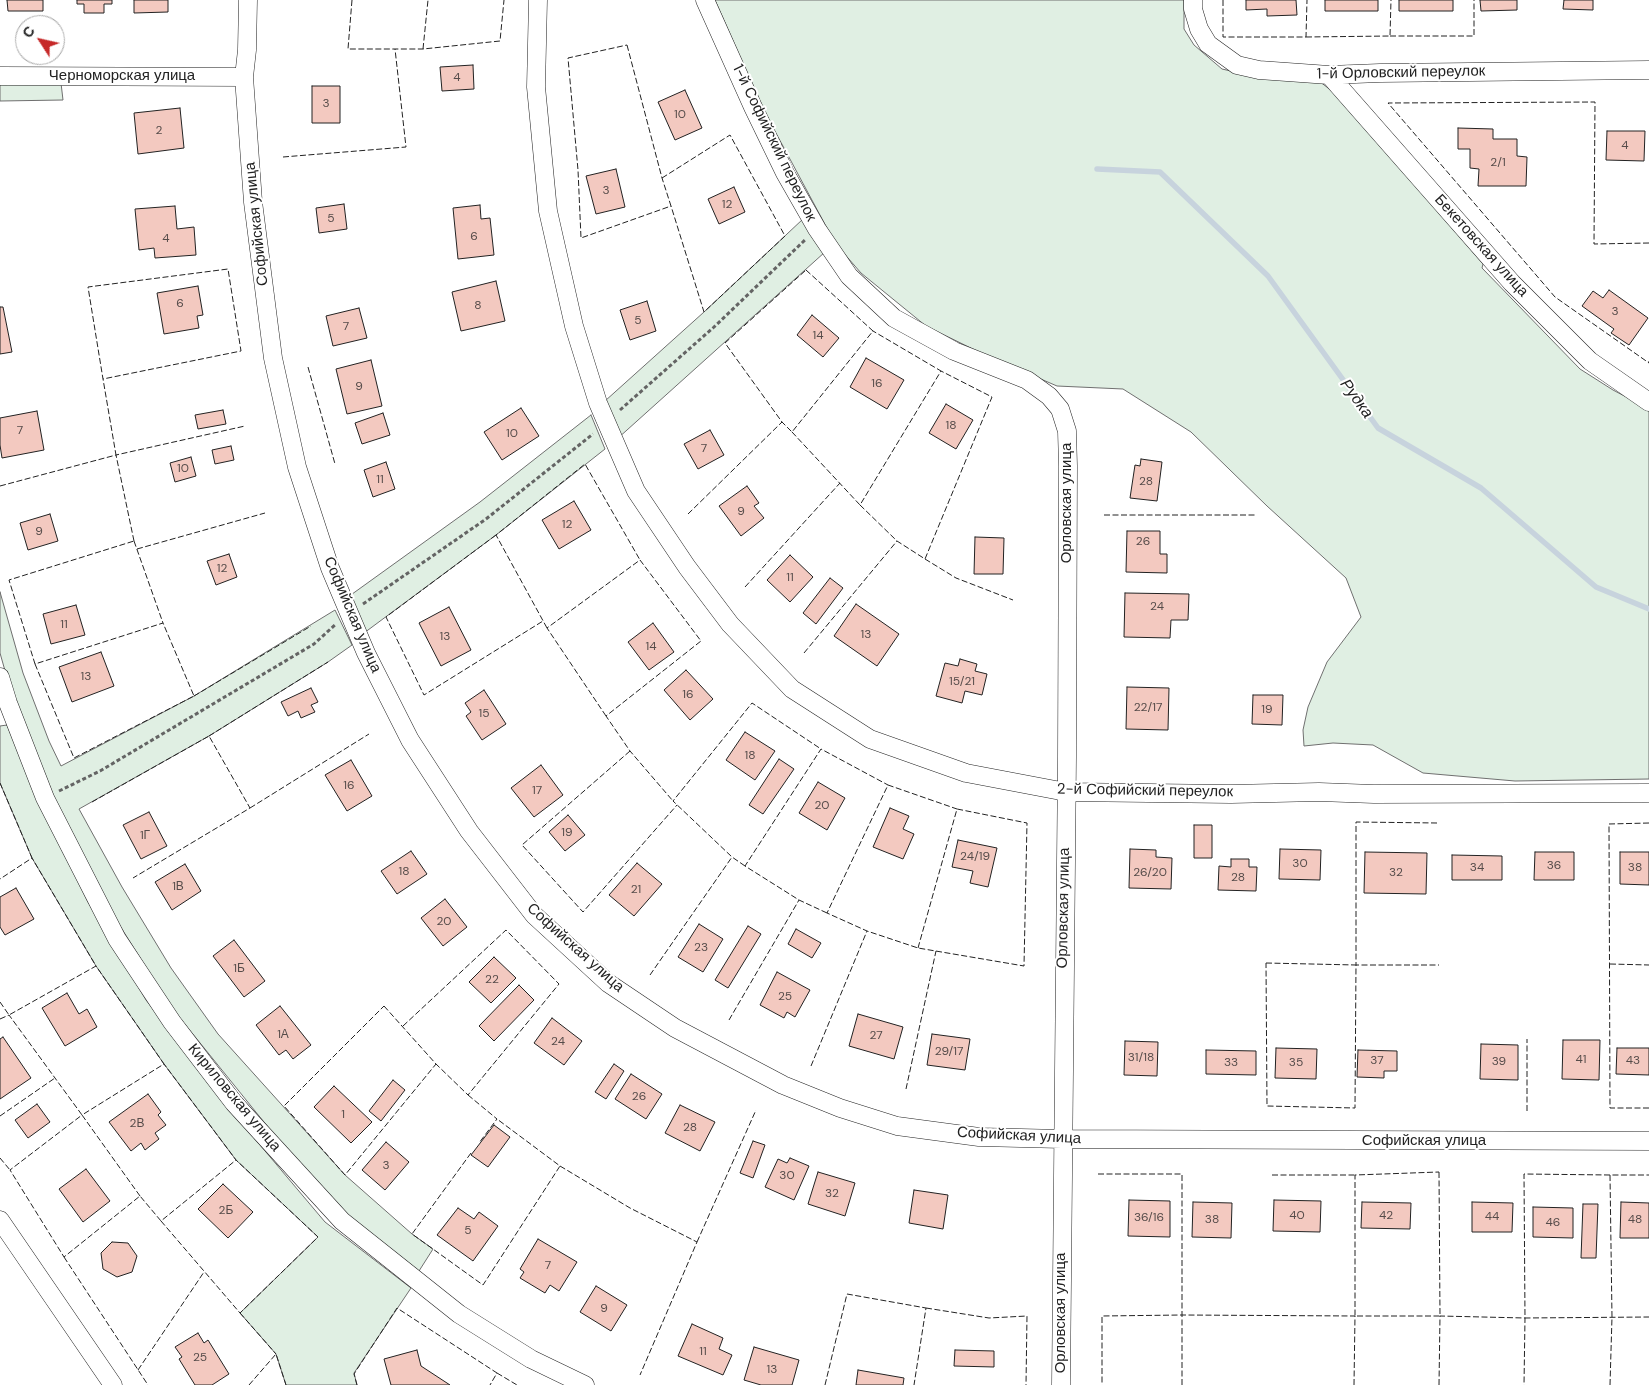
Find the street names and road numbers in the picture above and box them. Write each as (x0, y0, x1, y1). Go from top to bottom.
street label: 1-й Софийский переулок (728, 62, 820, 224)
street label: 1-й Орловский переулок (1317, 63, 1485, 83)
street label: Черноморская улица (49, 67, 195, 85)
street label: Софийская улица (242, 161, 272, 287)
street label: Бекетовская улица (1430, 191, 1532, 301)
street label: Орловская улица (1058, 443, 1076, 563)
street label: Софийская улица (319, 554, 385, 676)
street label: 2-й Софийский переулок (1057, 780, 1233, 802)
street label: Орловская улица (1054, 848, 1074, 968)
street label: Софийская улица (523, 900, 627, 996)
street label: Кириловская улица (184, 1041, 284, 1155)
street label: Софийская улица (956, 1124, 1082, 1148)
street label: Софийская улица (1362, 1132, 1486, 1150)
street label: Орловская улица (1052, 1253, 1070, 1373)

